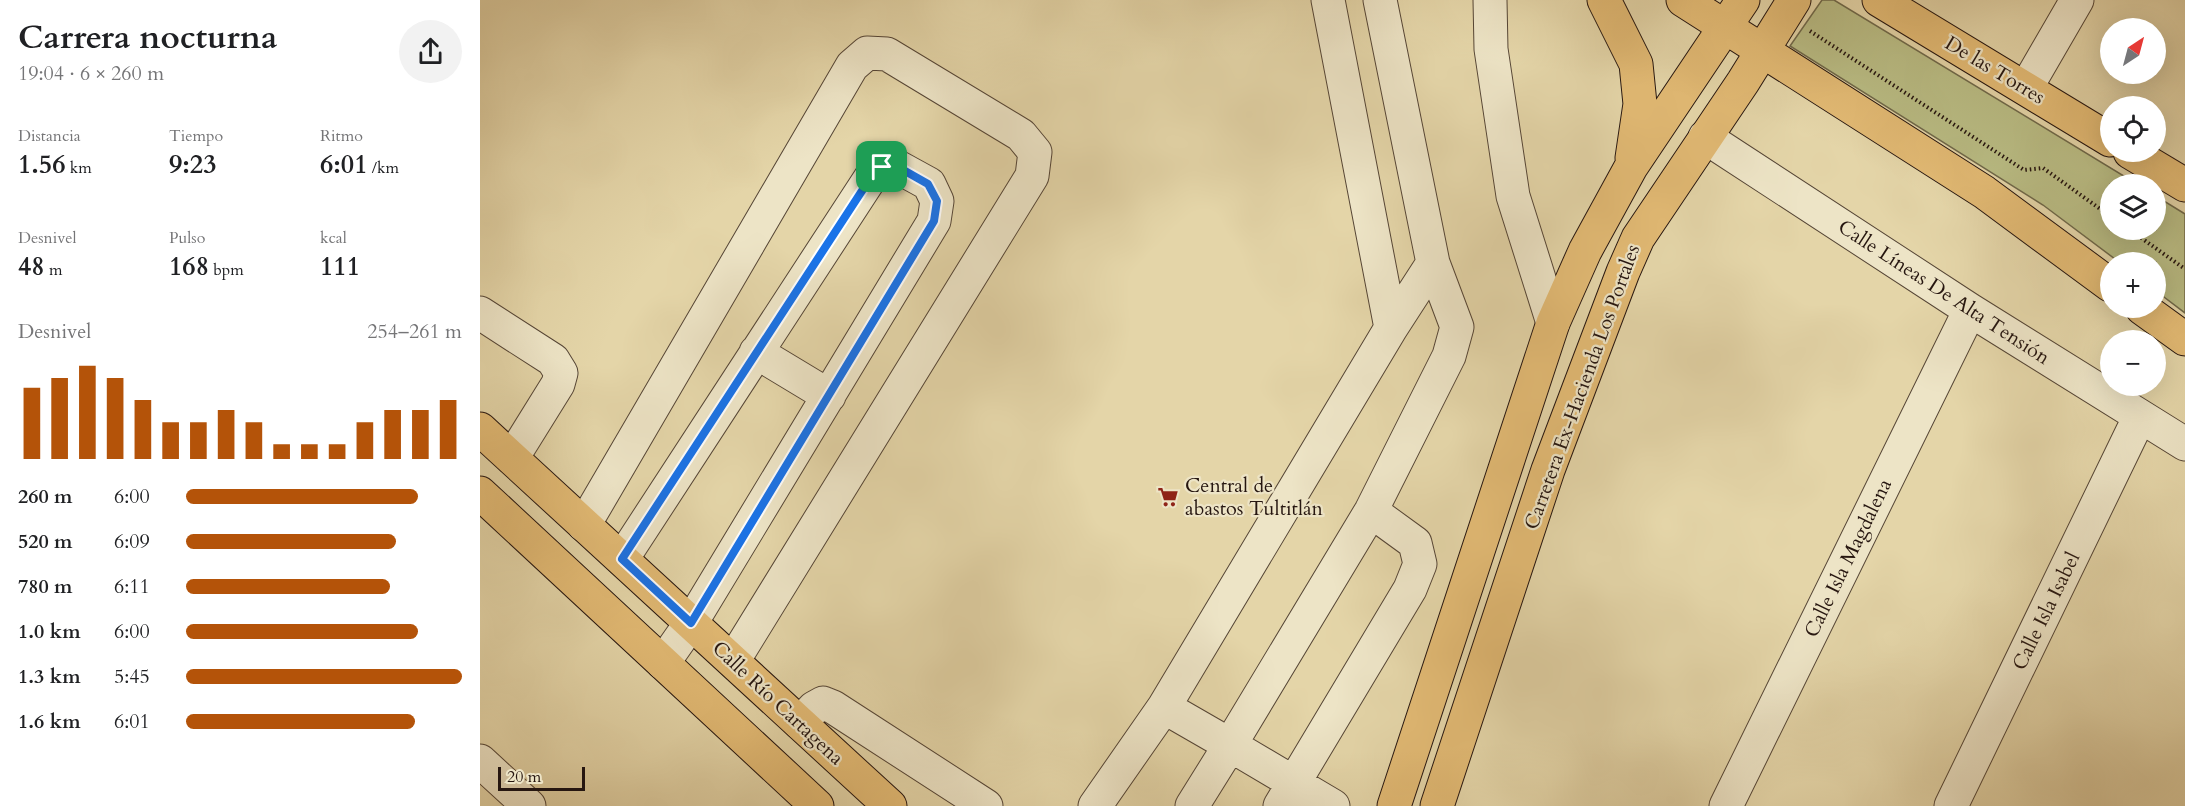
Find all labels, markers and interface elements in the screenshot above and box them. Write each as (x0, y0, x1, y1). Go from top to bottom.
text: Carrera nocturna (18, 15, 277, 60)
north arrow (2100, 18, 2166, 84)
map controls (2100, 18, 2166, 396)
button: share (399, 20, 462, 83)
street label: De las Torres (1940, 29, 2050, 111)
text: 19:04 · 6 × 260 m (18, 60, 164, 87)
button: locate (2100, 96, 2166, 162)
text: Distancia (18, 125, 81, 147)
text: Tiempo (169, 125, 223, 147)
text: Ritmo (320, 125, 363, 147)
pin (856, 141, 907, 192)
text: 1.56 (18, 147, 66, 182)
text: 9:23 (169, 147, 217, 182)
text: 6:01 (320, 147, 368, 182)
icon: arrive (865, 150, 898, 183)
text: km (66, 157, 92, 179)
text: /km (368, 157, 399, 179)
button: layers (2100, 174, 2166, 240)
street label: Calle Líneas De Alta Tensión (1833, 213, 2056, 371)
text: Desnivel (18, 227, 77, 249)
text: Pulso (169, 227, 205, 249)
text: kcal (320, 227, 347, 249)
street label: Carretera Ex-Hacienda Los Portales (1518, 241, 1646, 533)
text: 48 (18, 249, 45, 284)
text: 168 (169, 249, 209, 284)
text: 111 (320, 249, 360, 284)
button: + (2100, 252, 2166, 318)
text: m (45, 259, 62, 281)
text: bpm (209, 259, 244, 281)
text: Desnivel (18, 318, 91, 345)
text: 254–261 m (367, 318, 462, 345)
button: − (2100, 330, 2166, 396)
place label: Central de abastos Tultitlán (1185, 472, 1324, 522)
street label: Calle Isla Magdalena (1798, 474, 1898, 642)
text: 260 m (18, 483, 73, 510)
text: 6:00 (114, 483, 150, 510)
supermarket icon: Central de abastos Tultitlán (1156, 485, 1180, 509)
text: 520 m (18, 528, 73, 555)
text: 6:09 (114, 528, 150, 555)
street label: Calle Isla Isabel (2006, 547, 2086, 675)
text: 780 m (18, 573, 73, 600)
text: 6:11 (114, 573, 150, 600)
text: 1.0 km (18, 618, 81, 645)
text: 6:00 (114, 618, 150, 645)
street label: Calle Río Cartagena (706, 635, 850, 771)
text: 1.3 km (18, 663, 81, 690)
text: 5:45 (114, 663, 150, 690)
text: 1.6 km (18, 708, 81, 735)
text: 6:01 (114, 708, 150, 735)
scale bar (498, 764, 585, 792)
text: 20 m (507, 766, 541, 788)

